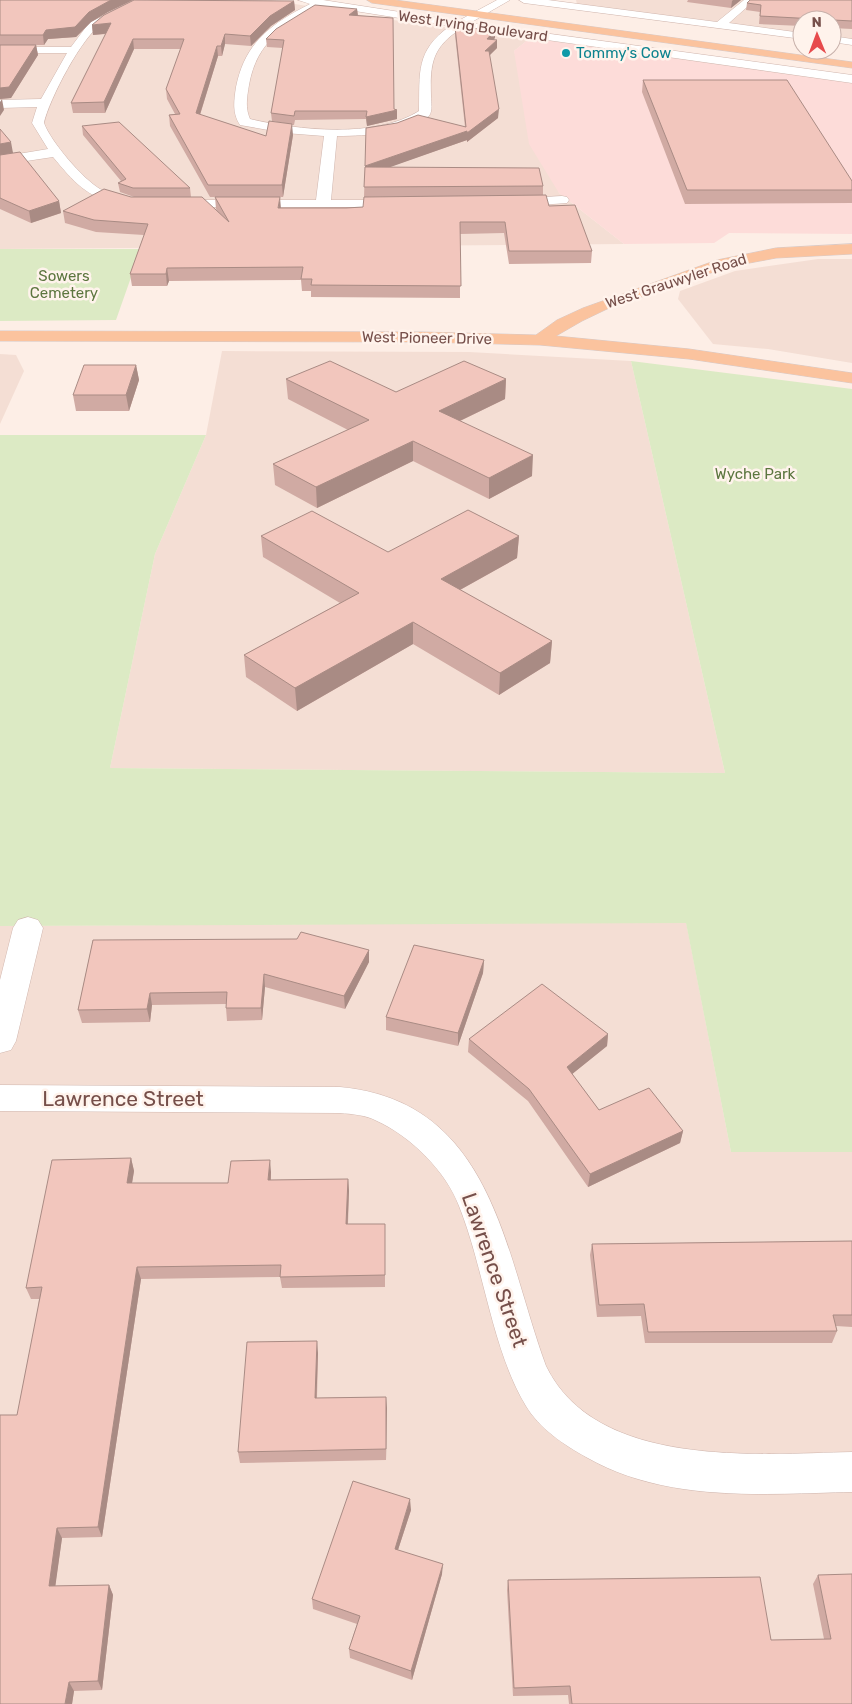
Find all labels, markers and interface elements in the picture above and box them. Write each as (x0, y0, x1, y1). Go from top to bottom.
street label: West Irving Boulevard (397, 7, 549, 45)
north arrow (792, 10, 842, 60)
text: N (812, 14, 822, 31)
place label: Tommy's Cow (576, 44, 671, 62)
marker: Tommy's Cow (560, 47, 572, 59)
street label: West Grauwyler Road (603, 250, 749, 312)
park label: Sowers Cemetery (30, 267, 98, 302)
street label: West Pioneer Drive (362, 328, 492, 348)
park label: Wyche Park (715, 465, 796, 483)
street label: Lawrence Street (42, 1086, 204, 1111)
street label: Lawrence Street (457, 1189, 533, 1351)

